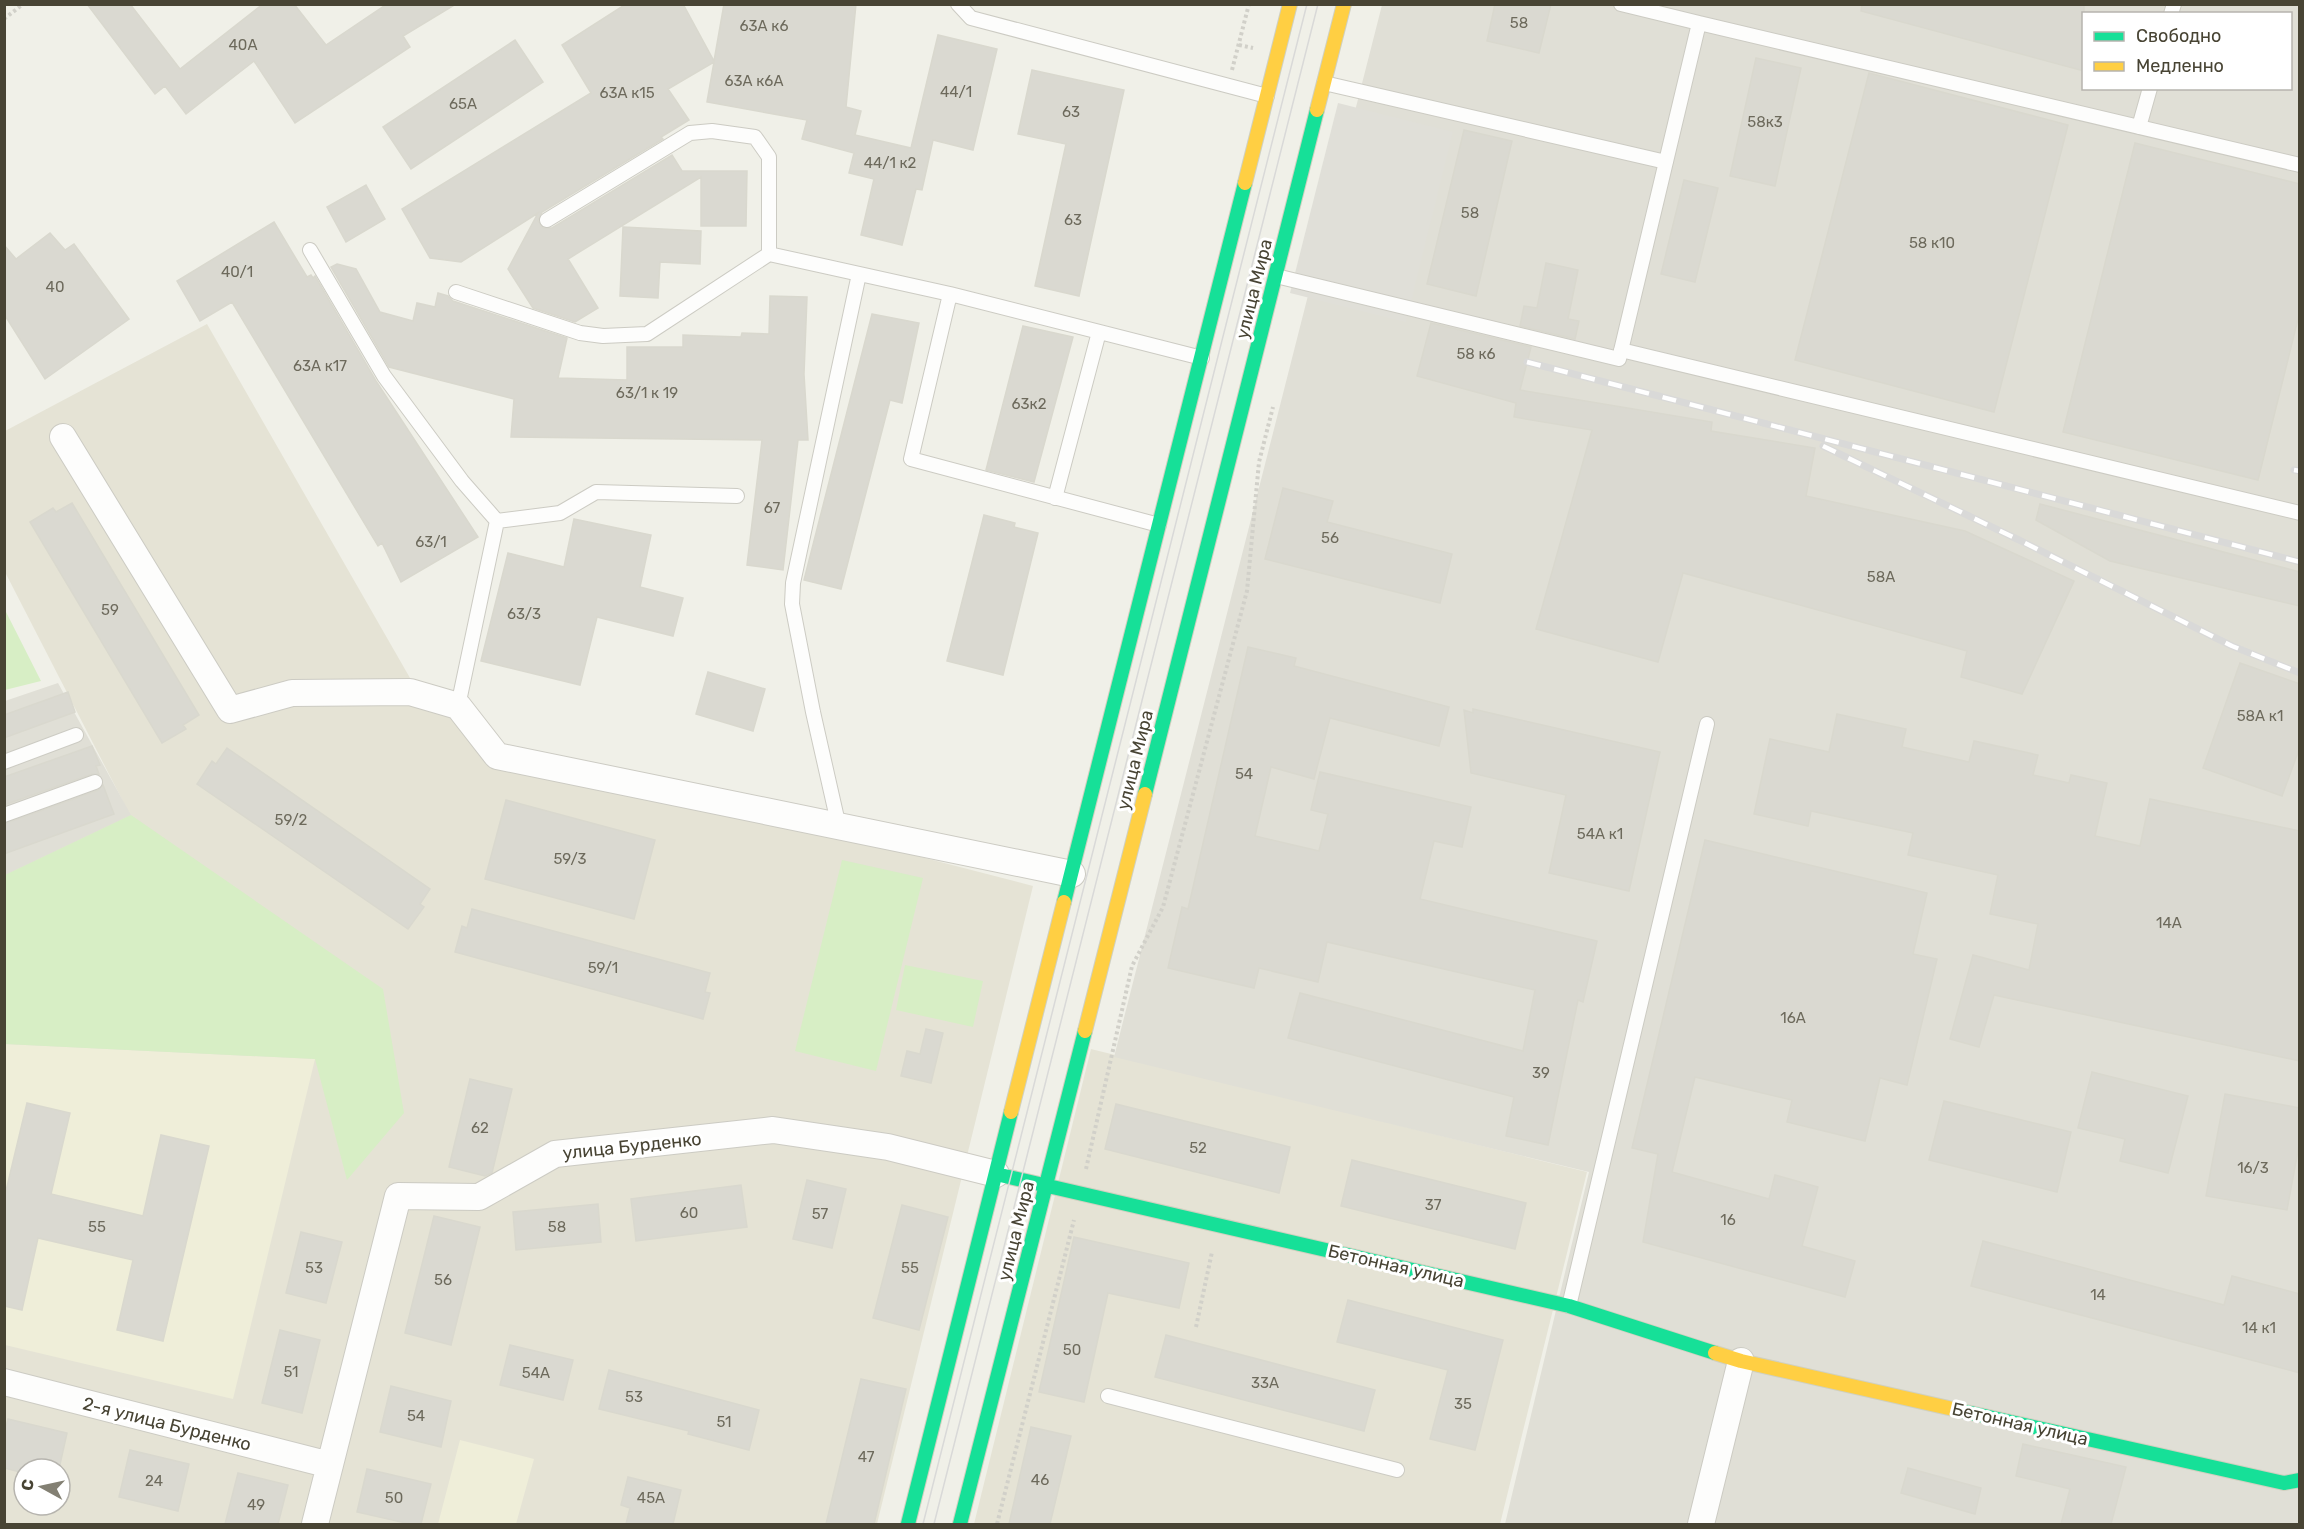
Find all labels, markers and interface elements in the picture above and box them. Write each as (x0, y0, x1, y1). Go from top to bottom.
legend (2082, 12, 2292, 90)
house number: 58 (1510, 14, 1528, 32)
house number: 63А к6 (740, 17, 788, 35)
text: Свободно (2136, 25, 2221, 47)
house number: 40А (229, 36, 257, 54)
text: Медленно (2136, 55, 2224, 77)
house number: 63А к6А (725, 72, 783, 90)
house number: 44/1 (940, 83, 972, 101)
house number: 63А к15 (599, 84, 655, 102)
house number: 65А (449, 95, 477, 113)
house number: 63 (1062, 103, 1080, 121)
house number: 58к3 (1747, 113, 1783, 131)
house number: 44/1 к2 (864, 154, 917, 172)
house number: 58 (1461, 204, 1479, 222)
house number: 63 (1064, 211, 1082, 229)
house number: 58 к10 (1909, 234, 1955, 252)
street label: улица Мира (1231, 237, 1277, 341)
house number: 40/1 (221, 263, 253, 281)
house number: 40 (46, 278, 64, 296)
house number: 58 к6 (1456, 345, 1496, 363)
house number: 63А к17 (293, 357, 347, 375)
house number: 63/1 к 19 (616, 384, 678, 402)
house number: 63к2 (1012, 395, 1047, 413)
house number: 67 (764, 499, 780, 517)
house number: 56 (1321, 529, 1339, 547)
house number: 63/1 (415, 533, 447, 551)
house number: 58А (1867, 568, 1895, 586)
house number: 59 (101, 601, 119, 619)
house number: 63/3 (507, 605, 541, 623)
house number: 58А к1 (2237, 707, 2283, 725)
street label: улица Мира (1112, 708, 1158, 812)
house number: 54 (1235, 765, 1253, 783)
house number: 59/2 (275, 811, 308, 829)
house number: 54А к1 (1577, 825, 1623, 843)
house number: 59/3 (553, 850, 587, 868)
house number: 14А (2156, 914, 2182, 932)
house number: 59/1 (588, 959, 618, 977)
house number: 16А (1780, 1009, 1806, 1027)
house number: 39 (1532, 1064, 1550, 1082)
house number: 62 (471, 1119, 489, 1137)
street label: улица Бурденко (561, 1128, 703, 1164)
house number: 52 (1189, 1139, 1207, 1157)
house number: 16/3 (2237, 1159, 2269, 1177)
street label: улица Мира (993, 1179, 1039, 1283)
house number: 37 (1425, 1196, 1442, 1214)
house number: 60 (680, 1204, 698, 1222)
house number: 57 (812, 1205, 829, 1223)
house number: 16 (1720, 1211, 1736, 1229)
house number: 55 (88, 1218, 106, 1236)
house number: 58 (548, 1218, 566, 1236)
street label: Бетонная улица (1326, 1240, 1466, 1292)
house number: 53 (305, 1259, 323, 1277)
house number: 55 (901, 1259, 919, 1277)
house number: 56 (434, 1271, 452, 1289)
house number: 14 (2090, 1286, 2106, 1304)
house number: 14 к1 (2242, 1319, 2276, 1337)
house number: 50 (1063, 1341, 1081, 1359)
house number: 51 (283, 1363, 299, 1381)
house number: 54А (522, 1364, 550, 1382)
house number: 33А (1251, 1374, 1279, 1392)
house number: 53 (625, 1388, 643, 1406)
street label: 2-я улица Бурденко (81, 1392, 253, 1456)
house number: 35 (1454, 1395, 1472, 1413)
street label: Бетонная улица (1950, 1398, 2090, 1450)
house number: 54 (407, 1407, 425, 1425)
house number: 51 (716, 1413, 732, 1431)
house number: 47 (858, 1448, 875, 1466)
north arrow (12, 1457, 72, 1517)
house number: 46 (1031, 1471, 1049, 1489)
house number: 24 (145, 1472, 163, 1490)
text: С (17, 1478, 38, 1492)
house number: 50 (385, 1489, 403, 1507)
house number: 45А (637, 1489, 665, 1507)
house number: 49 (247, 1496, 265, 1514)

